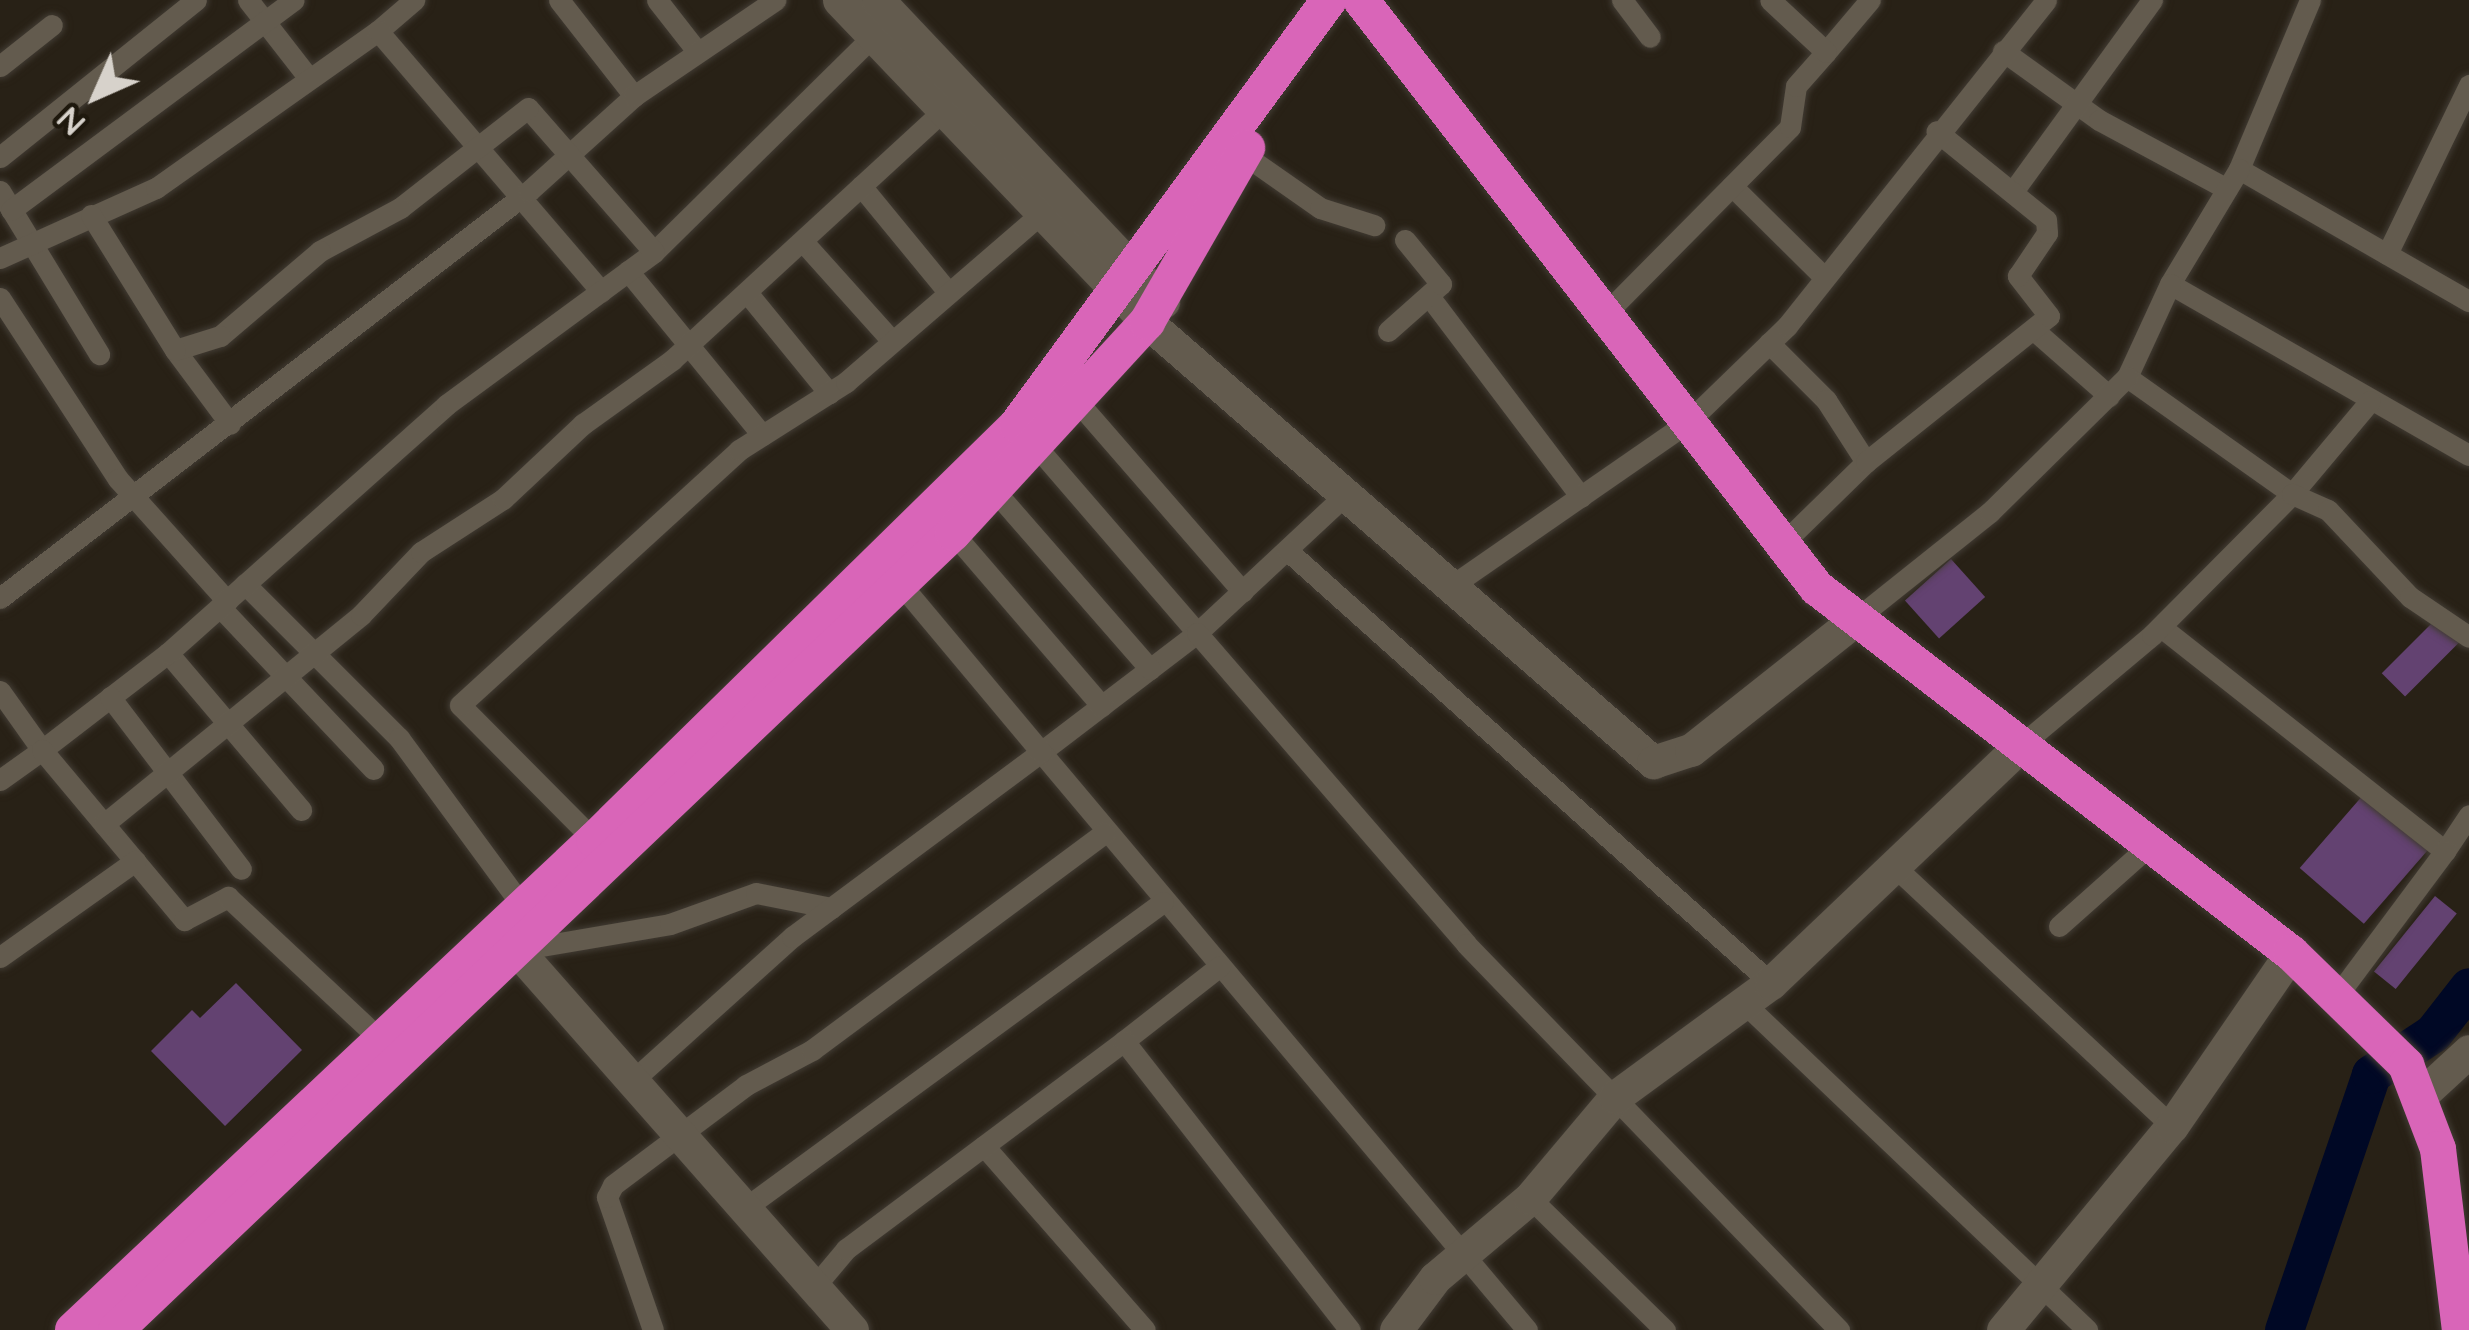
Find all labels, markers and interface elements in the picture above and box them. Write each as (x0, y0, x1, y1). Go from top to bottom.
north arrow (36, 36, 156, 156)
text: N (47, 99, 93, 145)

